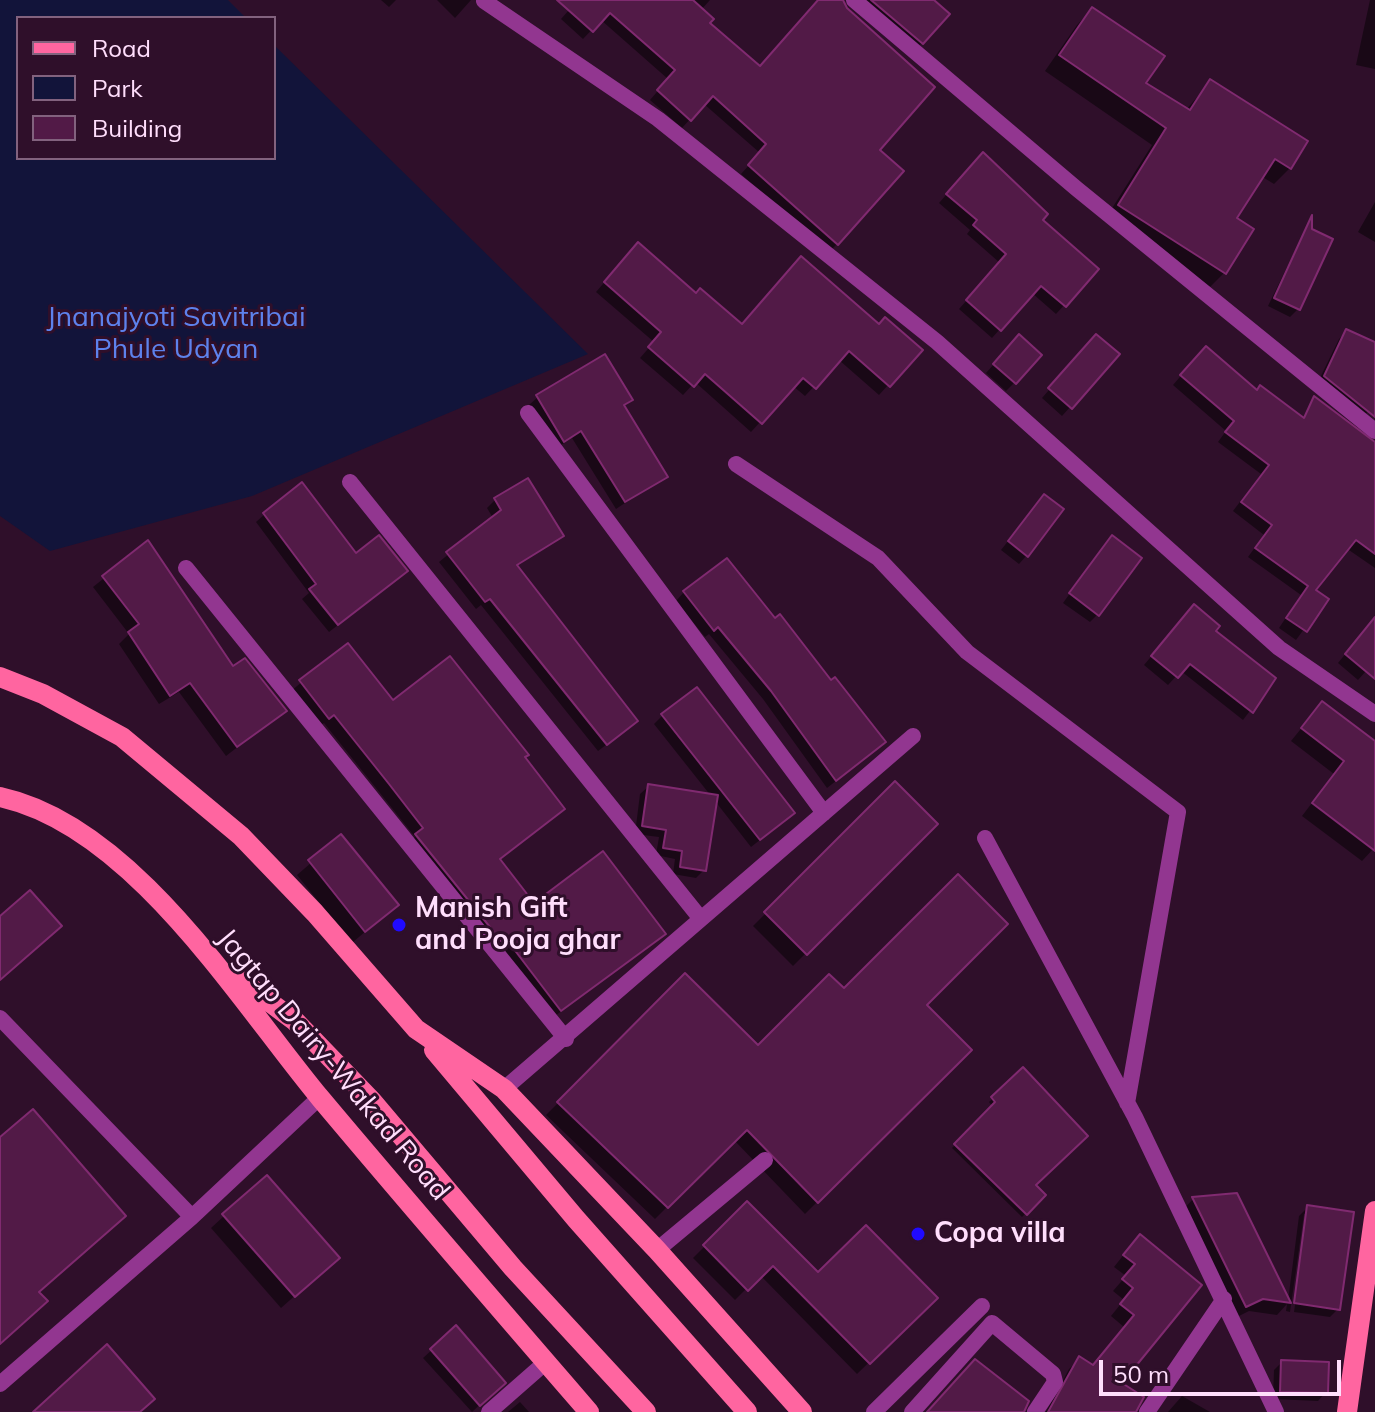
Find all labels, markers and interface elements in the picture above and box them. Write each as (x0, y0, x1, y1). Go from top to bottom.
legend (16, 16, 276, 160)
text: Road (92, 33, 151, 63)
text: Park (92, 73, 143, 103)
text: Building (92, 113, 182, 143)
park label: Jnanajyoti Savitribai Phule Udyan (46, 301, 306, 367)
place label: Manish Gift and Pooja ghar (415, 892, 620, 958)
marker: Manish Gift and Pooja ghar (390, 916, 408, 934)
street label: Jagtap Dairy-Wakad Road (210, 922, 456, 1208)
place label: Copa villa (934, 1217, 1066, 1251)
marker: Copa villa (909, 1225, 927, 1243)
scale bar (1103, 1344, 1345, 1394)
text: 50 m (1113, 1359, 1169, 1389)

